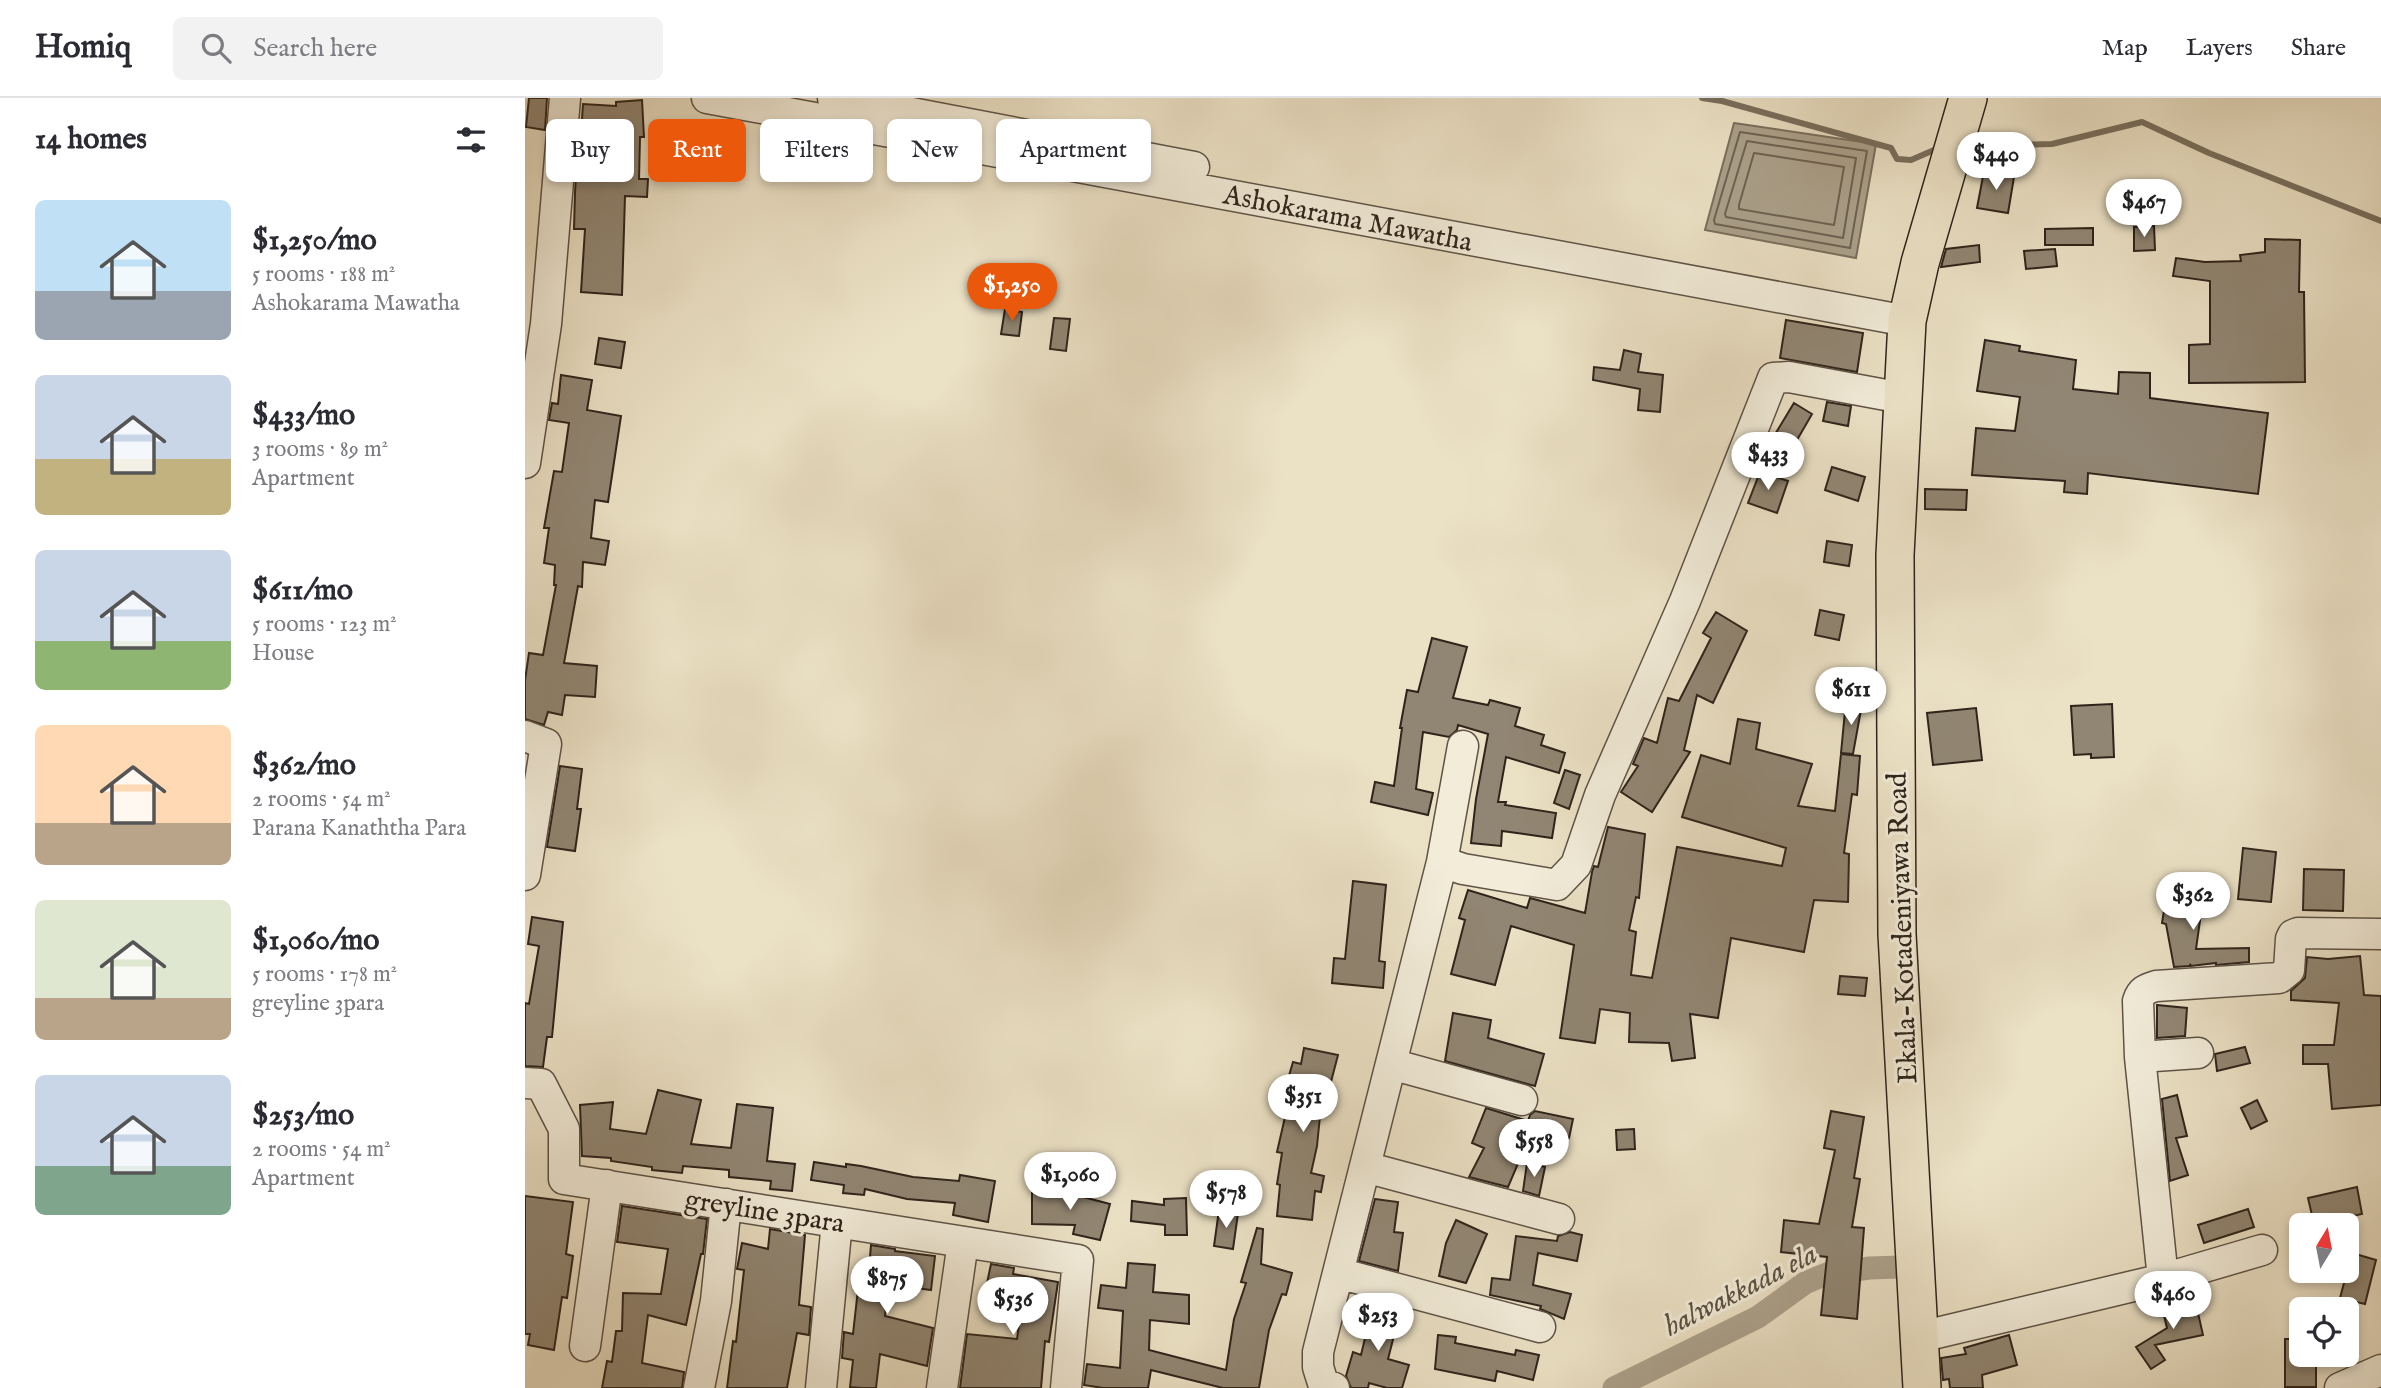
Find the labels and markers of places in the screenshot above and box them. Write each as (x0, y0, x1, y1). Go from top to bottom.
pin: $440 (1955, 132, 2037, 192)
pin: $467 (2103, 180, 2185, 239)
pin: $1,250 (955, 264, 1069, 323)
pin: $433 (1727, 432, 1809, 492)
pin: $611 (1810, 668, 1892, 727)
pin: $362 (2152, 872, 2234, 932)
pin: $351 (1262, 1074, 1344, 1134)
pin: $558 (1493, 1119, 1575, 1179)
pin: $1,060 (1013, 1152, 1127, 1212)
pin: $578 (1185, 1170, 1267, 1230)
pin: $875 (846, 1256, 928, 1316)
pin: $460 (2132, 1272, 2214, 1331)
pin: $536 (972, 1278, 1054, 1337)
pin: $253 (1337, 1294, 1419, 1353)

